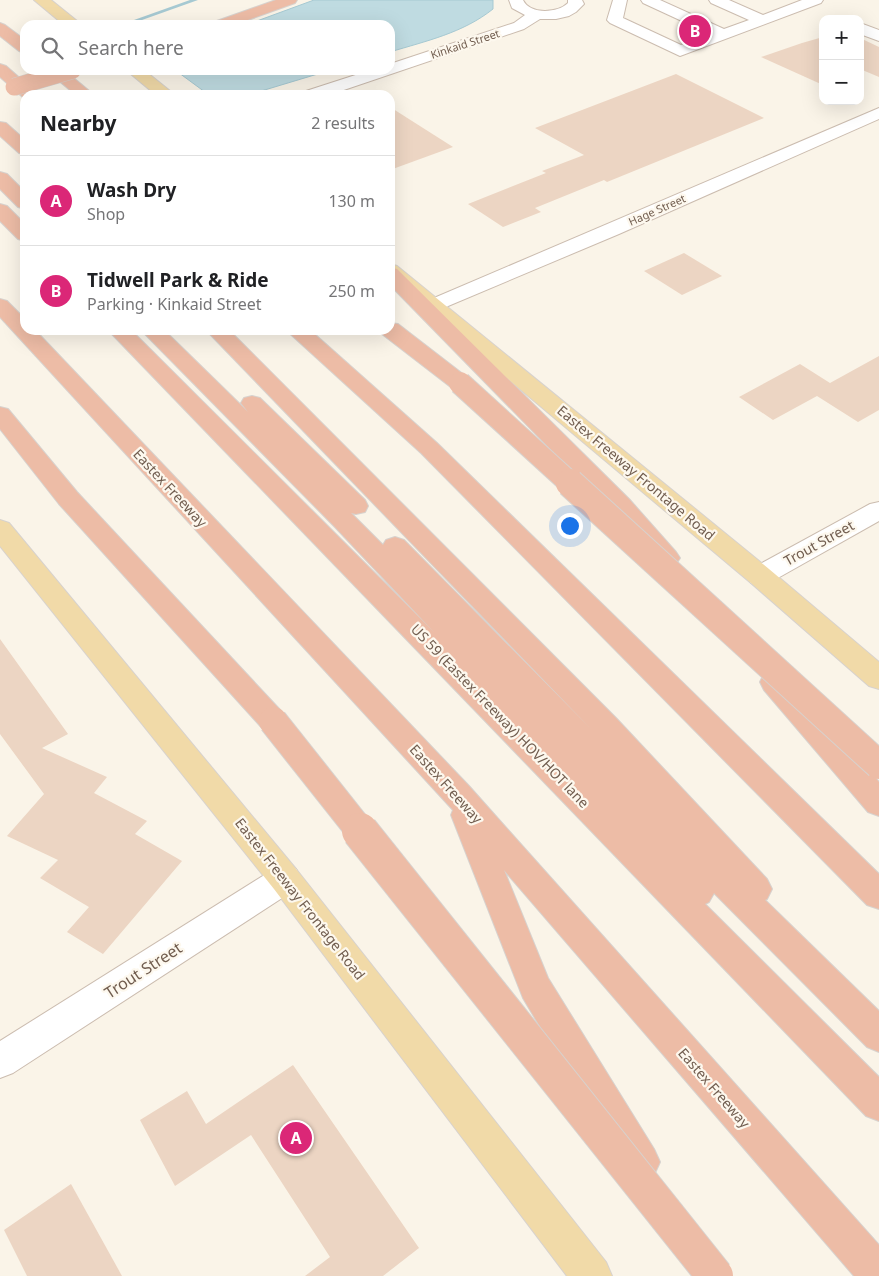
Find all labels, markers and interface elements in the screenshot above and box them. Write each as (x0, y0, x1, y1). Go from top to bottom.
pin: B (679, 12, 711, 50)
map controls (819, 15, 864, 105)
button: + (819, 15, 864, 60)
search box (20, 20, 395, 75)
street label: Kinkaid Street (428, 25, 501, 62)
icon: search (38, 34, 66, 62)
text: Search here (78, 35, 184, 61)
button: − (819, 60, 864, 105)
text: Nearby (40, 109, 116, 137)
text: 2 results (311, 112, 375, 134)
text: Wash Dry (87, 177, 176, 203)
text: A (50, 190, 62, 212)
text: 130 m (328, 190, 375, 212)
street label: Hage Street (626, 190, 688, 229)
text: Shop (87, 203, 125, 225)
text: Tidwell Park & Ride (87, 267, 269, 293)
text: B (51, 280, 61, 302)
text: 250 m (328, 280, 375, 302)
text: Parking · Kinkaid Street (87, 293, 262, 315)
street label: Eastex Freeway Frontage Road (553, 401, 719, 544)
street label: Eastex Freeway (129, 444, 212, 531)
your location (557, 513, 583, 539)
street label: Trout Street (780, 515, 857, 570)
street label: US 59 (Eastex Freeway) HOV/HOT lane (408, 621, 592, 811)
street label: Eastex Freeway (406, 741, 486, 827)
street label: Eastex Freeway Frontage Road (231, 814, 370, 984)
street label: Trout Street (100, 937, 186, 1003)
street label: Eastex Freeway (674, 1044, 755, 1132)
pin: A (280, 1119, 312, 1157)

